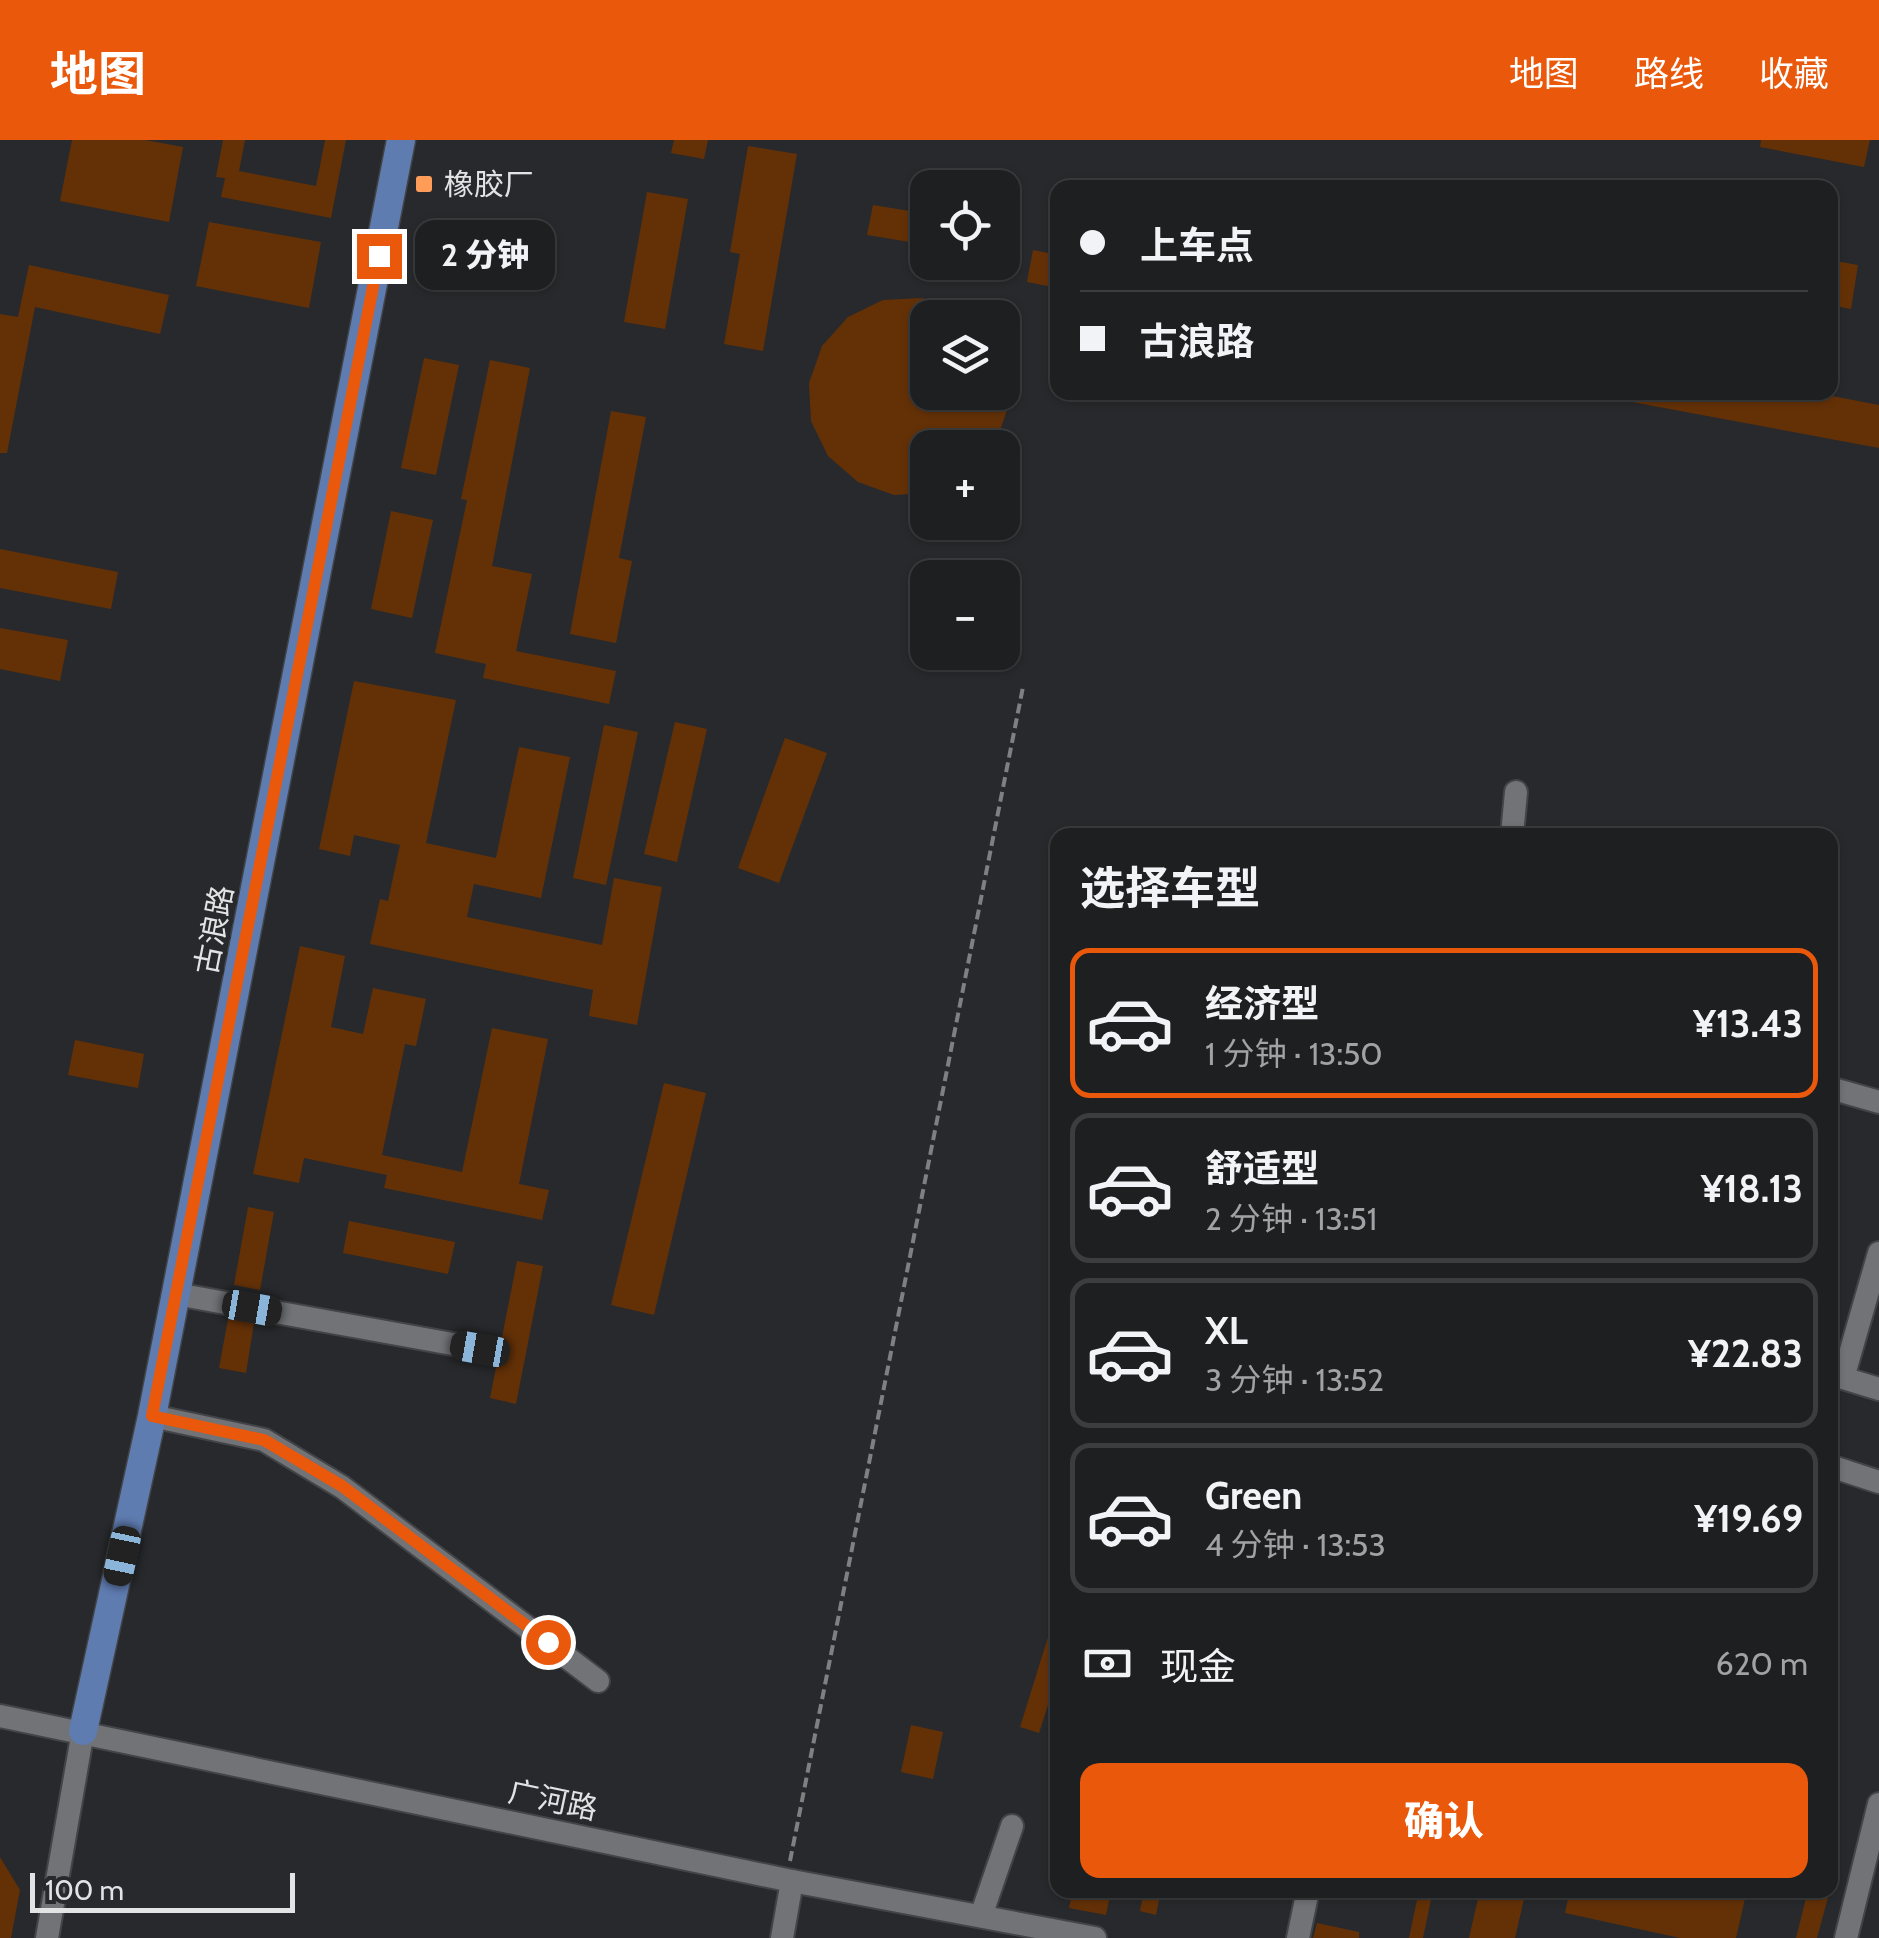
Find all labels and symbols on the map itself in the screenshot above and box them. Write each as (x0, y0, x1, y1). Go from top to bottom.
place label: 橡胶厂 (444, 166, 534, 203)
marker: 橡胶厂 (413, 173, 435, 195)
callout: 2 分钟 (414, 221, 554, 291)
route end (357, 234, 402, 279)
street label: 古浪路 (187, 882, 241, 978)
car (220, 1288, 284, 1328)
car (448, 1329, 512, 1369)
car (101, 1524, 143, 1588)
route start (526, 1620, 571, 1665)
street label: 广河路 (505, 1773, 601, 1827)
scale bar (30, 1868, 295, 1912)

